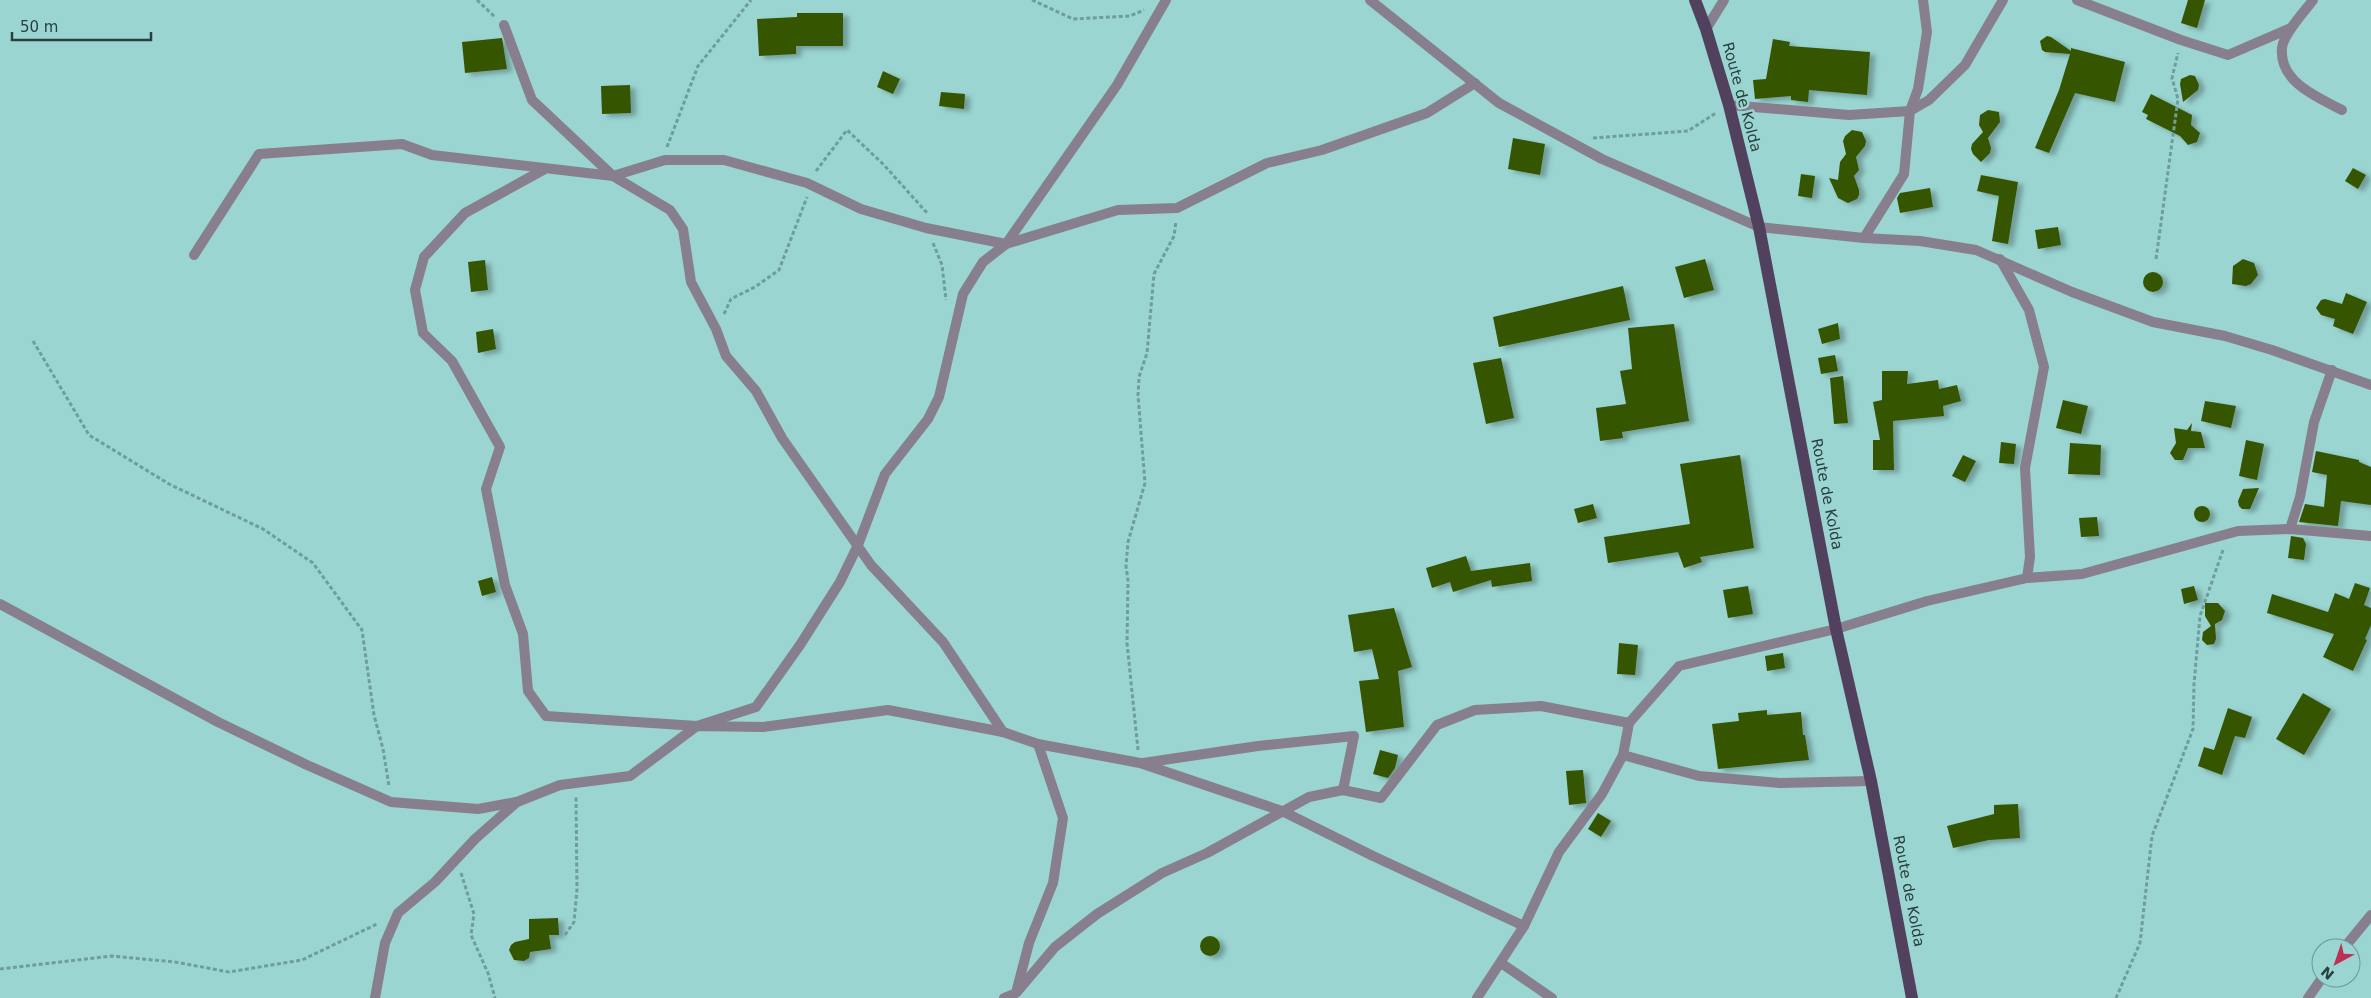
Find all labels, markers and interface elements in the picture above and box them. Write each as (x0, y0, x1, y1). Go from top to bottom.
scale bar (12, 10, 151, 42)
text: 50 m (20, 18, 58, 36)
street label: Route de Kolda (1719, 40, 1765, 154)
street label: Route de Kolda (1807, 437, 1847, 551)
street label: Route de Kolda (1889, 834, 1929, 948)
north arrow (2311, 938, 2361, 988)
text: N (2318, 963, 2337, 983)

